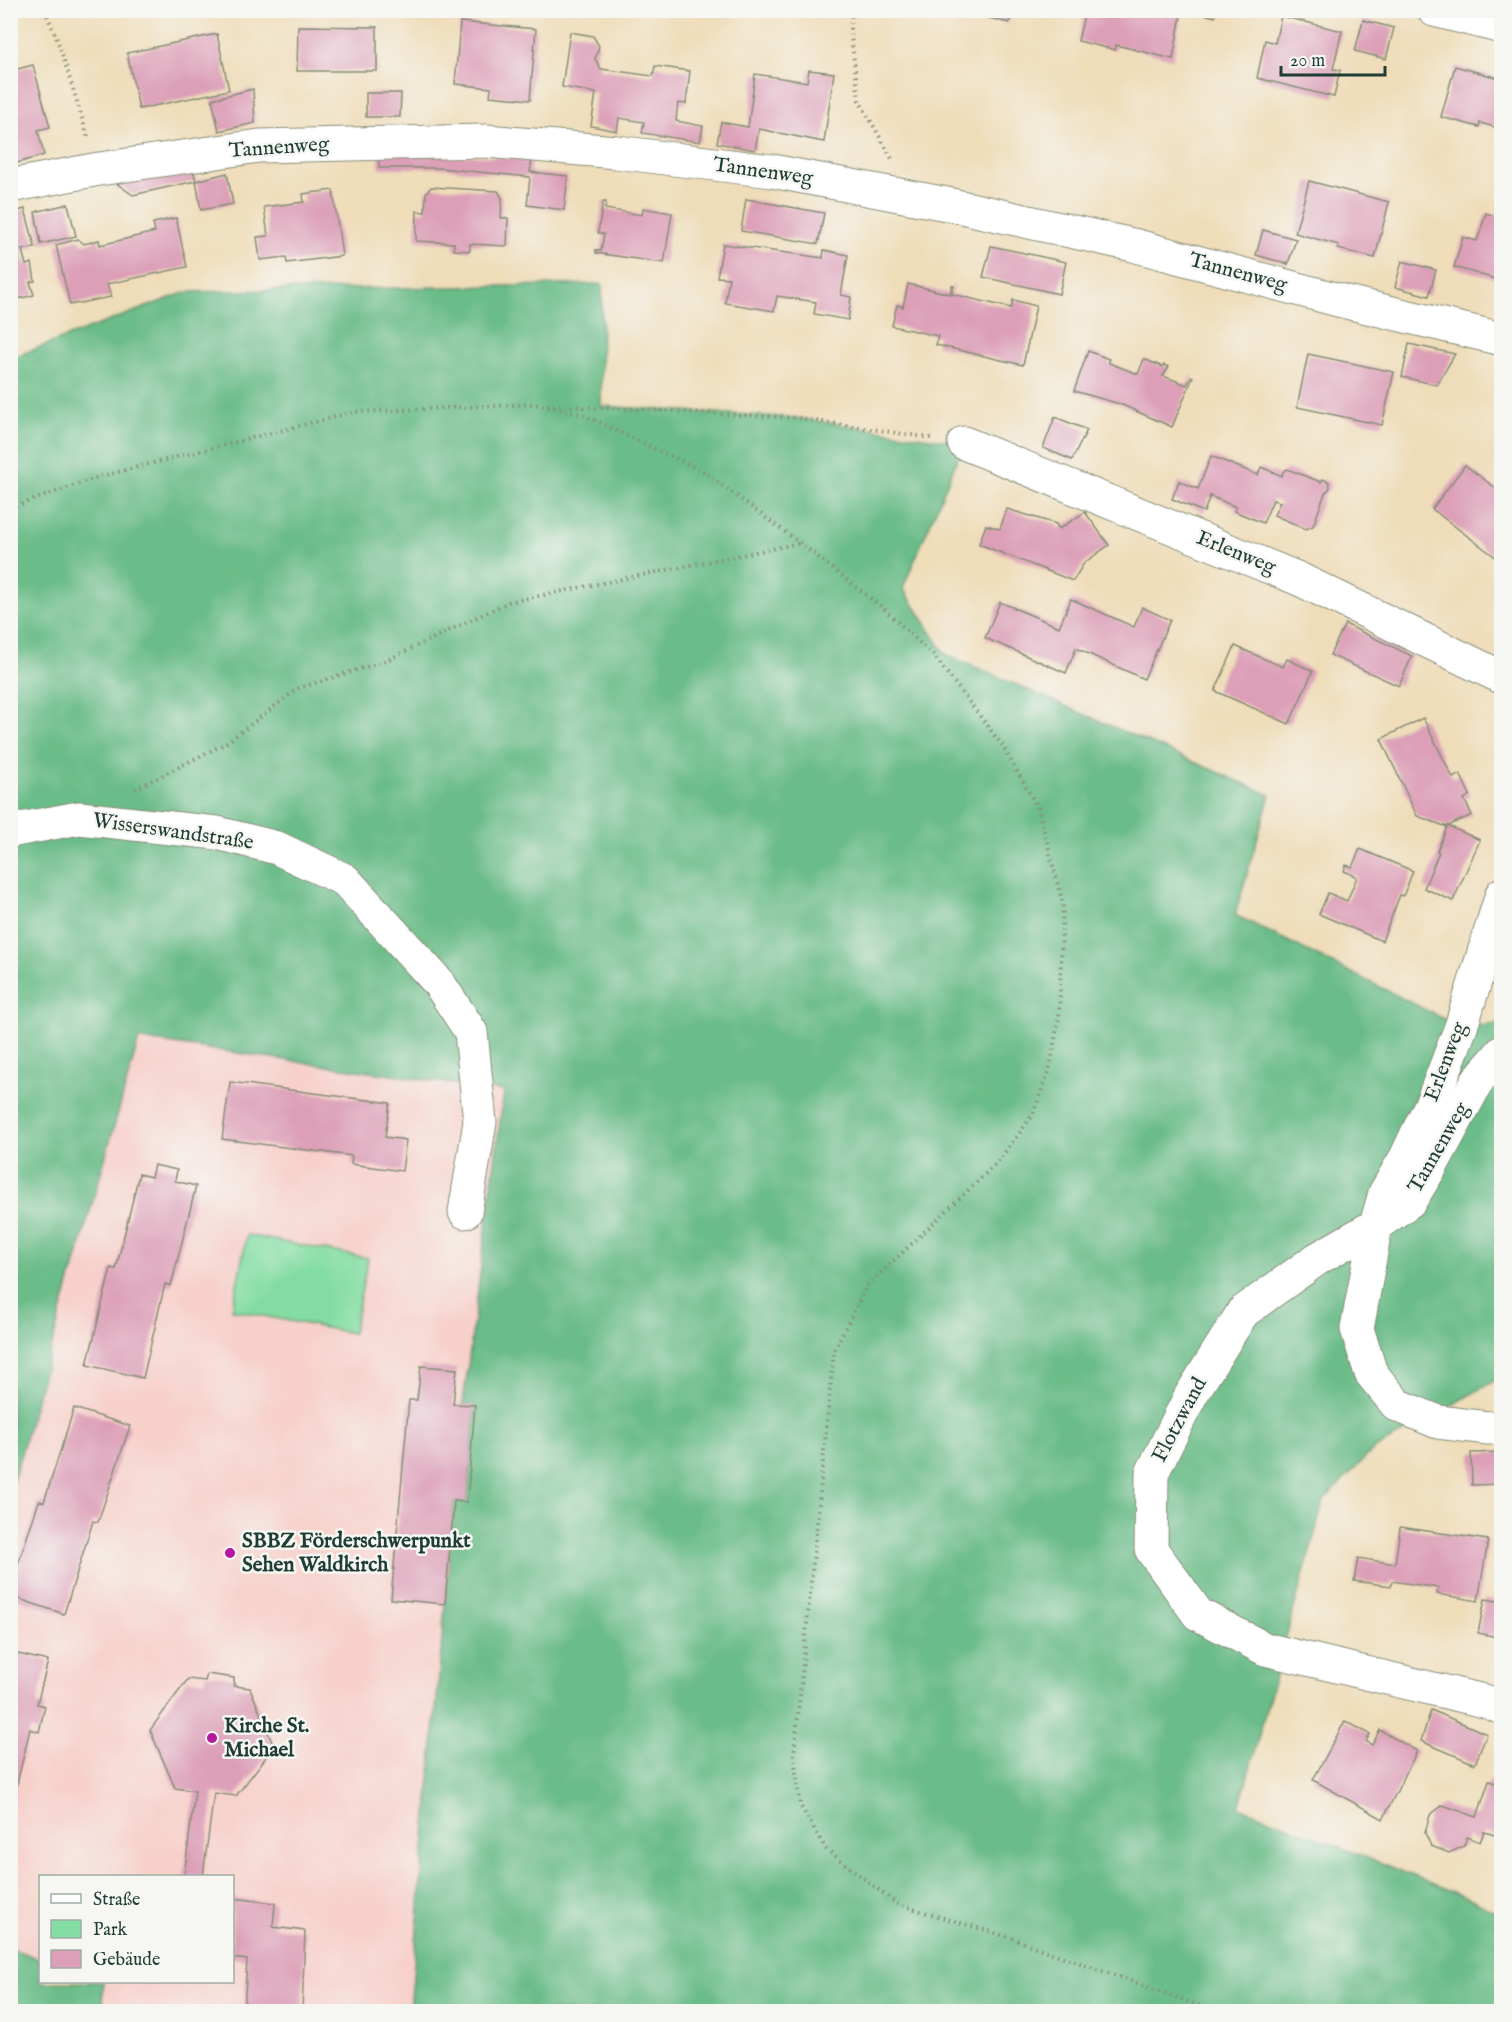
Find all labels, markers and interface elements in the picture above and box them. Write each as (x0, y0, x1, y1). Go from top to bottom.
scale bar (1281, 39, 1384, 77)
text: 20 m (1290, 50, 1325, 73)
street label: Tannenweg (228, 131, 331, 165)
street label: Tannenweg (711, 152, 815, 192)
street label: Tannenweg (1186, 247, 1291, 299)
street label: Erlenweg (1192, 525, 1280, 581)
street label: Wisserswandstraße (91, 807, 256, 857)
street label: Erlenweg (1418, 1018, 1474, 1106)
street label: Tannenweg (1402, 1097, 1476, 1198)
street label: Flotzwand (1146, 1372, 1214, 1467)
place label: SBBZ Förderschwerpunkt Sehen Waldkirch (242, 1528, 471, 1579)
marker: SBBZ Förderschwerpunkt Sehen Waldkirch (223, 1546, 237, 1560)
place label: Kirche St. Michael (224, 1713, 309, 1764)
marker: Kirche St. Michael (205, 1731, 219, 1745)
legend (39, 1875, 234, 1983)
text: Straße (93, 1889, 140, 1912)
text: Park (93, 1919, 128, 1942)
text: Gebäude (93, 1949, 160, 1972)

